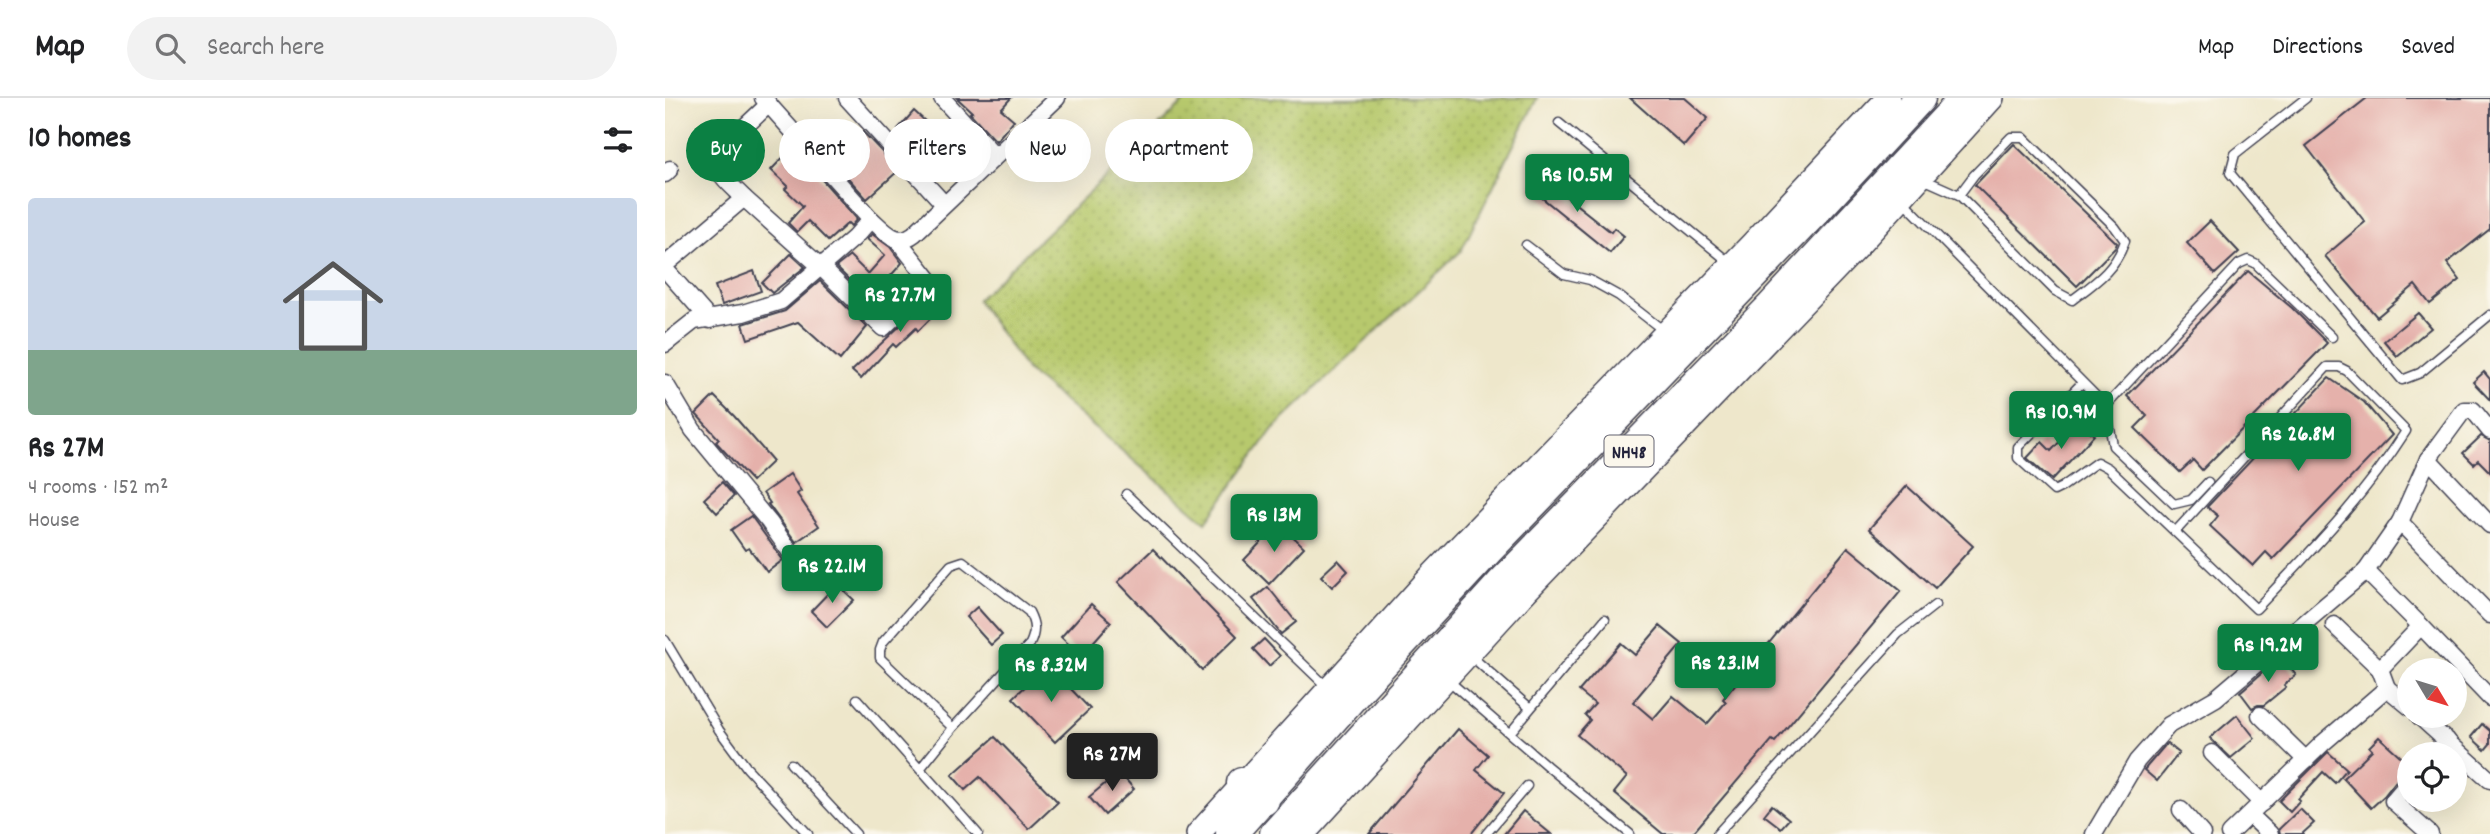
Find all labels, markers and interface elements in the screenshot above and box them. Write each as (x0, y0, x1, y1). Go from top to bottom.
search box (127, 17, 617, 80)
text: Map (35, 25, 85, 72)
icon: search (151, 29, 189, 67)
text: Search here (207, 30, 325, 67)
text: Map (2198, 31, 2234, 65)
text: Directions (2272, 31, 2363, 65)
text: Saved (2401, 31, 2455, 65)
text: 10 homes (28, 119, 131, 162)
chip: Buy (686, 119, 765, 182)
chip: Rent (779, 119, 870, 182)
chip: Filters (884, 119, 991, 182)
chip: New (1005, 119, 1091, 182)
chip: Apartment (1105, 119, 1253, 182)
icon: filters (599, 121, 637, 159)
pin: Rs 10.5M (1505, 155, 1649, 214)
text: Rs 10.5M (1541, 160, 1613, 193)
icon: home (270, 243, 396, 369)
pin: Rs 27.7M (828, 274, 972, 334)
text: Rs 27.7M (864, 280, 936, 313)
pin: Rs 10.9M (1989, 392, 2133, 451)
text: Rs 10.9M (2025, 397, 2097, 430)
pin: Rs 26.8M (2226, 414, 2370, 473)
text: Rs 26.8M (2261, 419, 2335, 452)
text: Rs 27M (28, 429, 104, 472)
road number: NH48 (1605, 436, 1653, 466)
text: 4 rooms · 152 m² (28, 472, 168, 505)
pin: Rs 13M (1217, 494, 1331, 554)
text: Rs 13M (1247, 500, 1301, 533)
text: House (28, 505, 80, 538)
pin: Rs 22.1M (760, 546, 904, 605)
text: Rs 22.1M (798, 551, 866, 584)
pin: Rs 19.2M (2196, 624, 2340, 684)
text: Rs 19.2M (2233, 630, 2303, 663)
pin: Rs 23.1M (1653, 642, 1797, 702)
pin: Rs 8.32M (979, 644, 1123, 704)
text: Rs 23.1M (1691, 648, 1759, 681)
text: Rs 8.32M (1015, 650, 1087, 683)
north arrow (2397, 658, 2467, 728)
map controls (2397, 658, 2467, 812)
pin: Rs 27M (1055, 734, 1169, 793)
text: Rs 27M (1083, 739, 1141, 772)
button: locate (2397, 742, 2467, 812)

